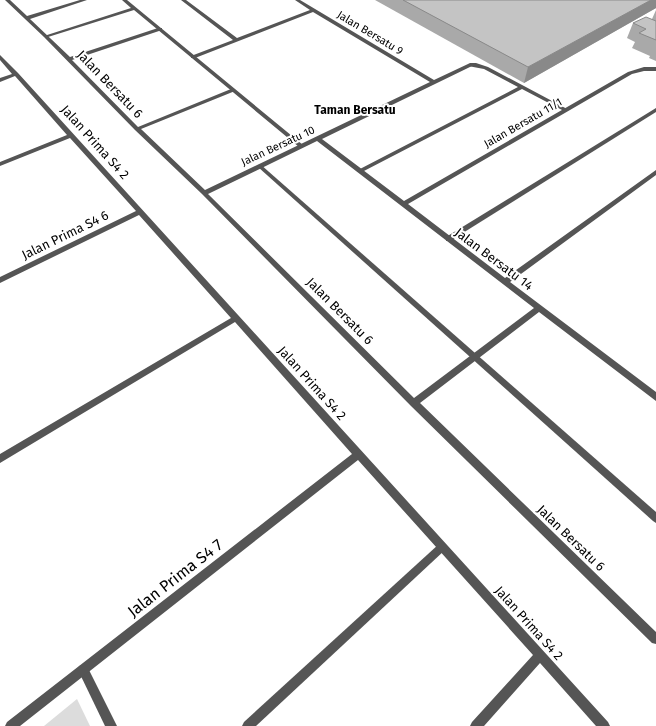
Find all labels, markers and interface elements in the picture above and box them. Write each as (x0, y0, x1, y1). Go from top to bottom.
street label: Jalan Bersatu 9 (335, 8, 405, 58)
street label: Jalan Bersatu 6 (74, 47, 146, 121)
street label: Jalan Bersatu 11/1 (482, 95, 564, 151)
street label: Jalan Prima S4 2 (58, 102, 132, 182)
district label: Taman Bersatu (314, 103, 396, 117)
street label: Jalan Bersatu 10 (239, 123, 317, 169)
street label: Jalan Prima S4 6 (19, 207, 111, 263)
street label: Jalan Bersatu 14 (452, 225, 536, 293)
street label: Jalan Bersatu 6 (303, 274, 377, 348)
street label: Jalan Prima S4 2 (275, 343, 349, 423)
street label: Jalan Bersatu 6 (534, 502, 608, 574)
street label: Jalan Prima S4 7 (124, 535, 226, 621)
street label: Jalan Prima S4 2 (492, 583, 566, 663)

